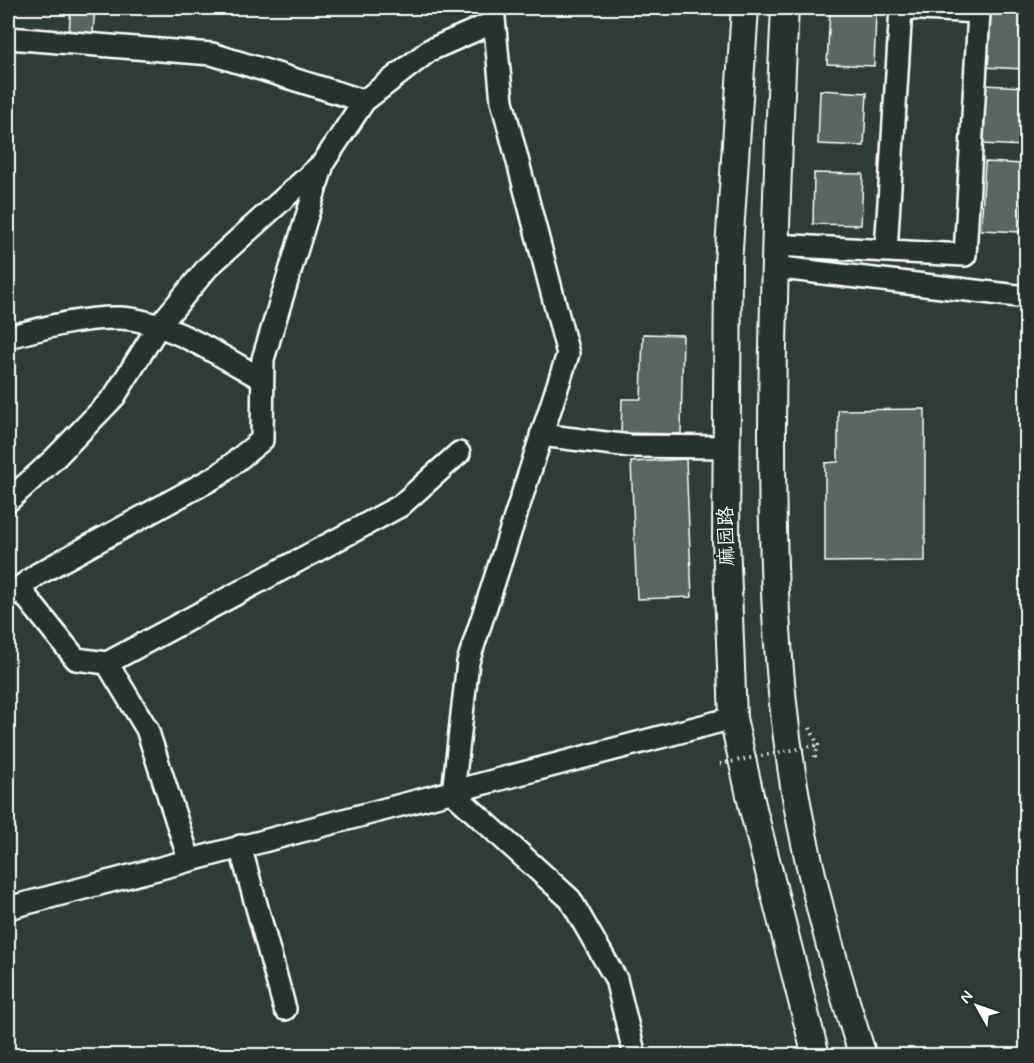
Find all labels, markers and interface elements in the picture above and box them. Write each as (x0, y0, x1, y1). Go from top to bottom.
street label: 麻园路 (713, 505, 741, 566)
north arrow (947, 976, 1007, 1036)
text: N (955, 986, 978, 1008)

